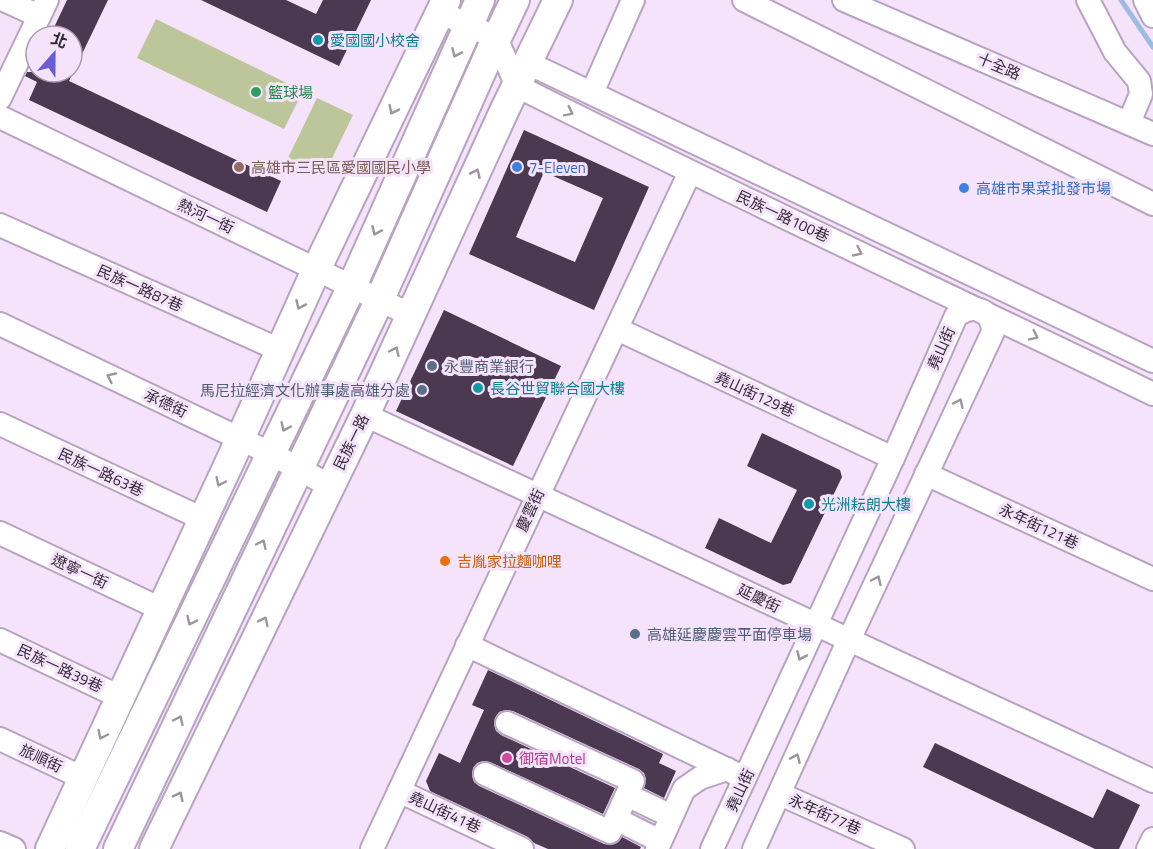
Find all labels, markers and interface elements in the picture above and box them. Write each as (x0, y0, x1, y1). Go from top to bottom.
north arrow (24, 24, 84, 84)
text: 北 (48, 26, 71, 54)
place label: 愛國國小校舍 (330, 29, 420, 52)
marker: 愛國國小校舍 (311, 33, 325, 47)
one-way arrow (451, 47, 463, 58)
street label: 十全路 (974, 47, 1024, 85)
place label: 籃球場 (268, 81, 313, 104)
marker: 籃球場 (249, 85, 263, 99)
one-way arrow (389, 103, 401, 114)
one-way arrow (563, 105, 574, 117)
place label: 高雄市三民區愛國國民小學 (251, 156, 431, 179)
place label: 7-Eleven (529, 156, 586, 179)
marker: 高雄市三民區愛國國民小學 (232, 160, 246, 174)
marker: 7-Eleven (510, 160, 524, 174)
one-way arrow (468, 169, 480, 180)
place label: 高雄市果菜批發市場 (976, 177, 1111, 200)
marker: 高雄市果菜批發市場 (957, 181, 971, 195)
street label: 民族一路100巷 (733, 184, 833, 248)
street label: 熱河一街 (174, 193, 238, 239)
one-way arrow (371, 225, 383, 236)
one-way arrow (852, 244, 863, 256)
street label: 民族一路87巷 (93, 259, 187, 317)
one-way arrow (296, 298, 308, 309)
street label: 堯山街 (921, 323, 961, 373)
one-way arrow (1028, 328, 1039, 340)
one-way arrow (387, 346, 399, 357)
place label: 永豐商業銀行 (444, 355, 534, 378)
marker: 永豐商業銀行 (425, 359, 439, 373)
street label: 堯山街129巷 (712, 366, 798, 422)
one-way arrow (107, 373, 118, 385)
place label: 長谷世貿聯合國大樓 (490, 377, 625, 400)
place label: 馬尼拉經濟文化辦事處高雄分處 (200, 379, 410, 402)
marker: 長谷世貿聯合國大樓 (471, 381, 485, 395)
street label: 承德街 (141, 383, 191, 423)
marker: 馬尼拉經濟文化辦事處高雄分處 (415, 383, 429, 397)
one-way arrow (952, 399, 964, 410)
street label: 民族一路 (328, 410, 374, 474)
one-way arrow (280, 420, 292, 431)
street label: 民族一路63巷 (55, 442, 147, 502)
one-way arrow (215, 476, 227, 487)
street label: 慶雲街 (510, 485, 550, 535)
place label: 光洲耘朗大樓 (821, 493, 911, 516)
marker: 光洲耘朗大樓 (802, 497, 816, 511)
street label: 永年街121巷 (996, 498, 1082, 554)
one-way arrow (255, 539, 267, 550)
street label: 遼寧一街 (48, 548, 112, 594)
place label: 吉胤家拉麵咖哩 (457, 550, 562, 573)
marker: 吉胤家拉麵咖哩 (438, 554, 452, 568)
one-way arrow (869, 576, 881, 587)
street label: 延慶街 (734, 578, 784, 618)
one-way arrow (186, 615, 198, 626)
one-way arrow (257, 616, 269, 627)
place label: 高雄延慶慶雲平面停車場 (647, 623, 812, 646)
marker: 高雄延慶慶雲平面停車場 (628, 627, 642, 641)
street label: 民族一路39巷 (14, 638, 106, 698)
one-way arrow (797, 649, 809, 660)
one-way arrow (171, 716, 183, 727)
one-way arrow (98, 729, 110, 740)
street label: 旅順街 (16, 738, 66, 778)
place label: 御宿Motel (519, 747, 586, 770)
marker: 御宿Motel (500, 751, 514, 765)
one-way arrow (789, 753, 801, 764)
street label: 堯山街 (720, 765, 760, 815)
street label: 堯山街41巷 (405, 785, 485, 839)
street label: 永年街77巷 (785, 788, 865, 840)
one-way arrow (172, 792, 184, 803)

